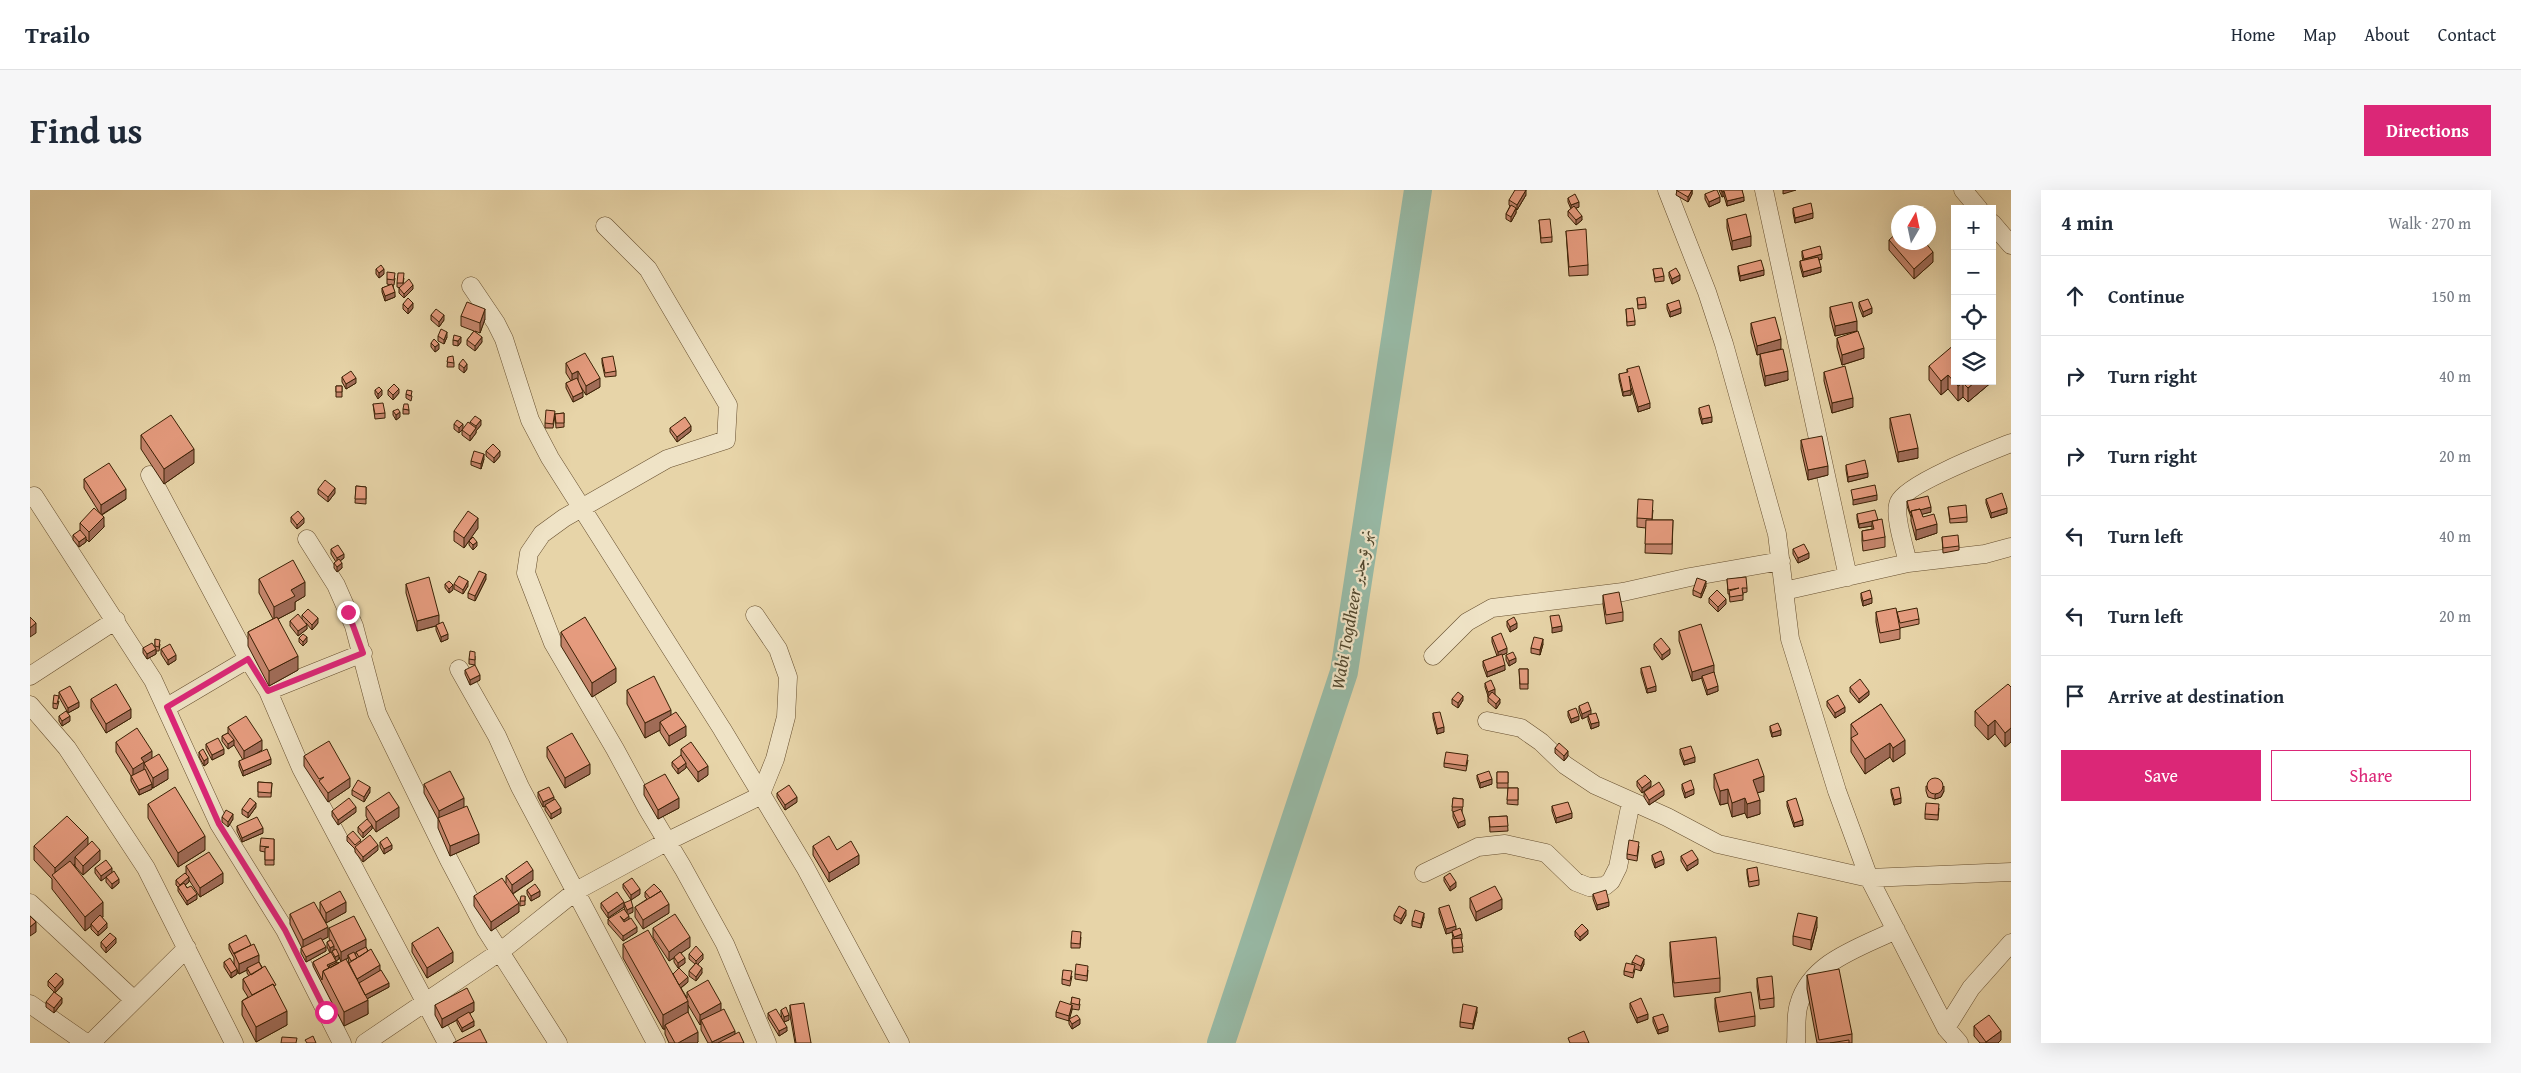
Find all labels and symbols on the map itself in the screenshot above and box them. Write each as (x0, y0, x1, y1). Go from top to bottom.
north arrow (1891, 205, 1936, 250)
water label: Wabi Togdheer نهر توجدير (1324, 527, 1378, 691)
route end (337, 601, 360, 624)
route start (315, 1001, 338, 1024)

